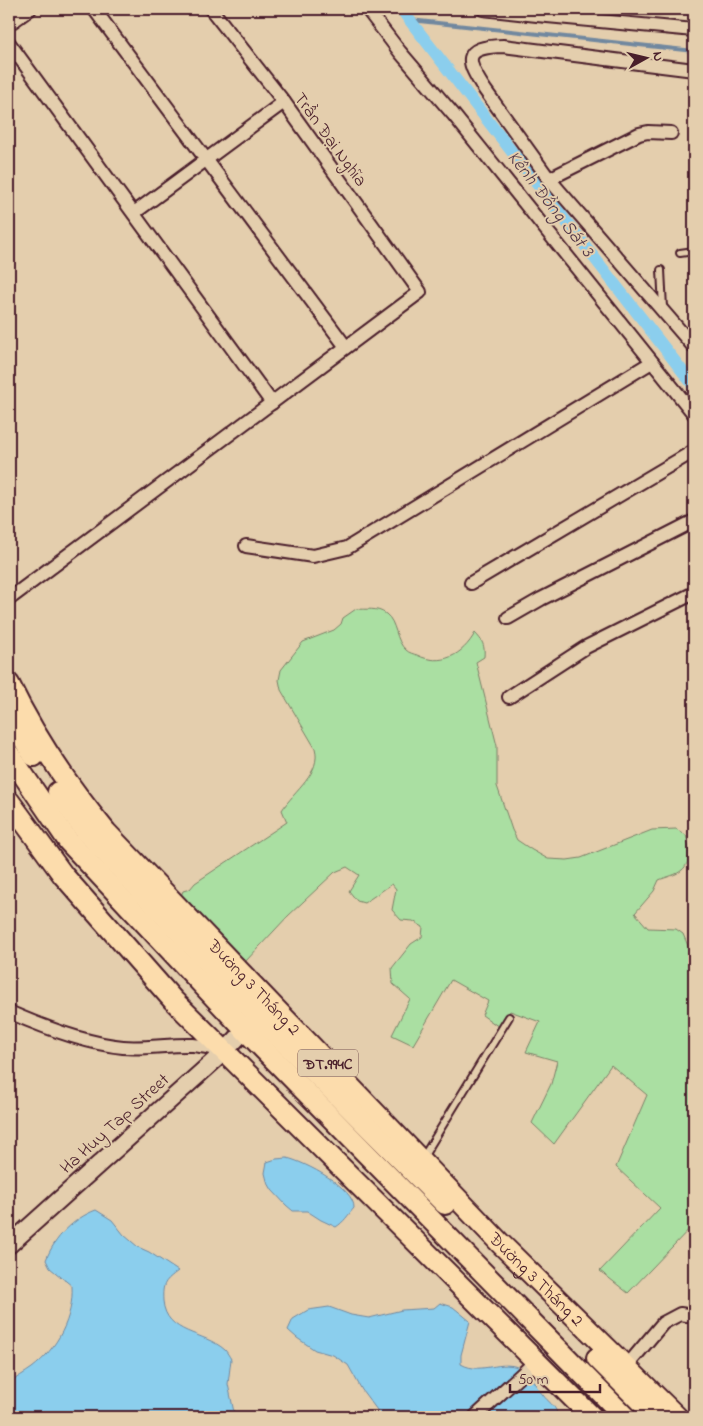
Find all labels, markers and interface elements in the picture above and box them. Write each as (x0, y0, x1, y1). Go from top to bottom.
north arrow (620, 32, 670, 82)
text: N (646, 50, 668, 63)
street label: Trần Đại Nghĩa (286, 88, 372, 193)
water label: Kênh Đồng Sát 3 (499, 146, 601, 265)
street label: Đường 3 Tháng 2 (200, 934, 306, 1042)
road number: ĐT.994C (298, 1050, 358, 1076)
street label: Ha Huy Tap Street (55, 1068, 176, 1181)
street label: Đường 3 Tháng 2 (481, 1227, 589, 1333)
scale bar (510, 1361, 600, 1393)
text: 50 m (518, 1369, 549, 1391)

